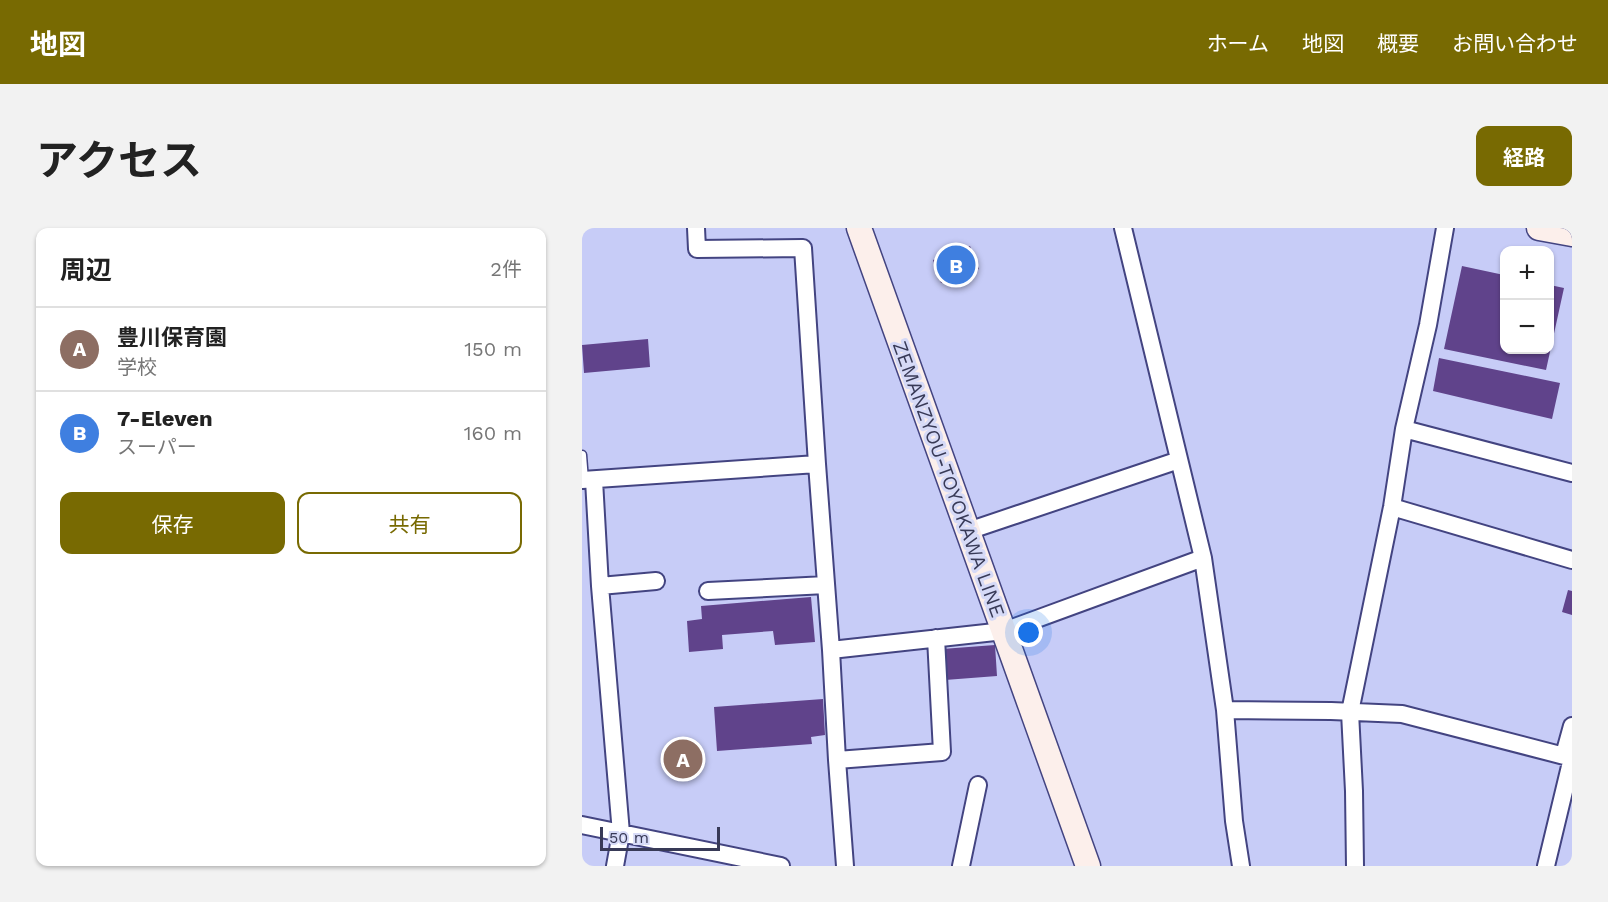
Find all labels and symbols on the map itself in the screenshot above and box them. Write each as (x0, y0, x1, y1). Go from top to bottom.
pin: B (936, 243, 976, 288)
street label: ZEMANZYOU-TOYOKAWA LINE (888, 338, 1010, 620)
your location (1014, 618, 1043, 647)
pin: A (664, 736, 702, 782)
scale bar (600, 824, 720, 852)

